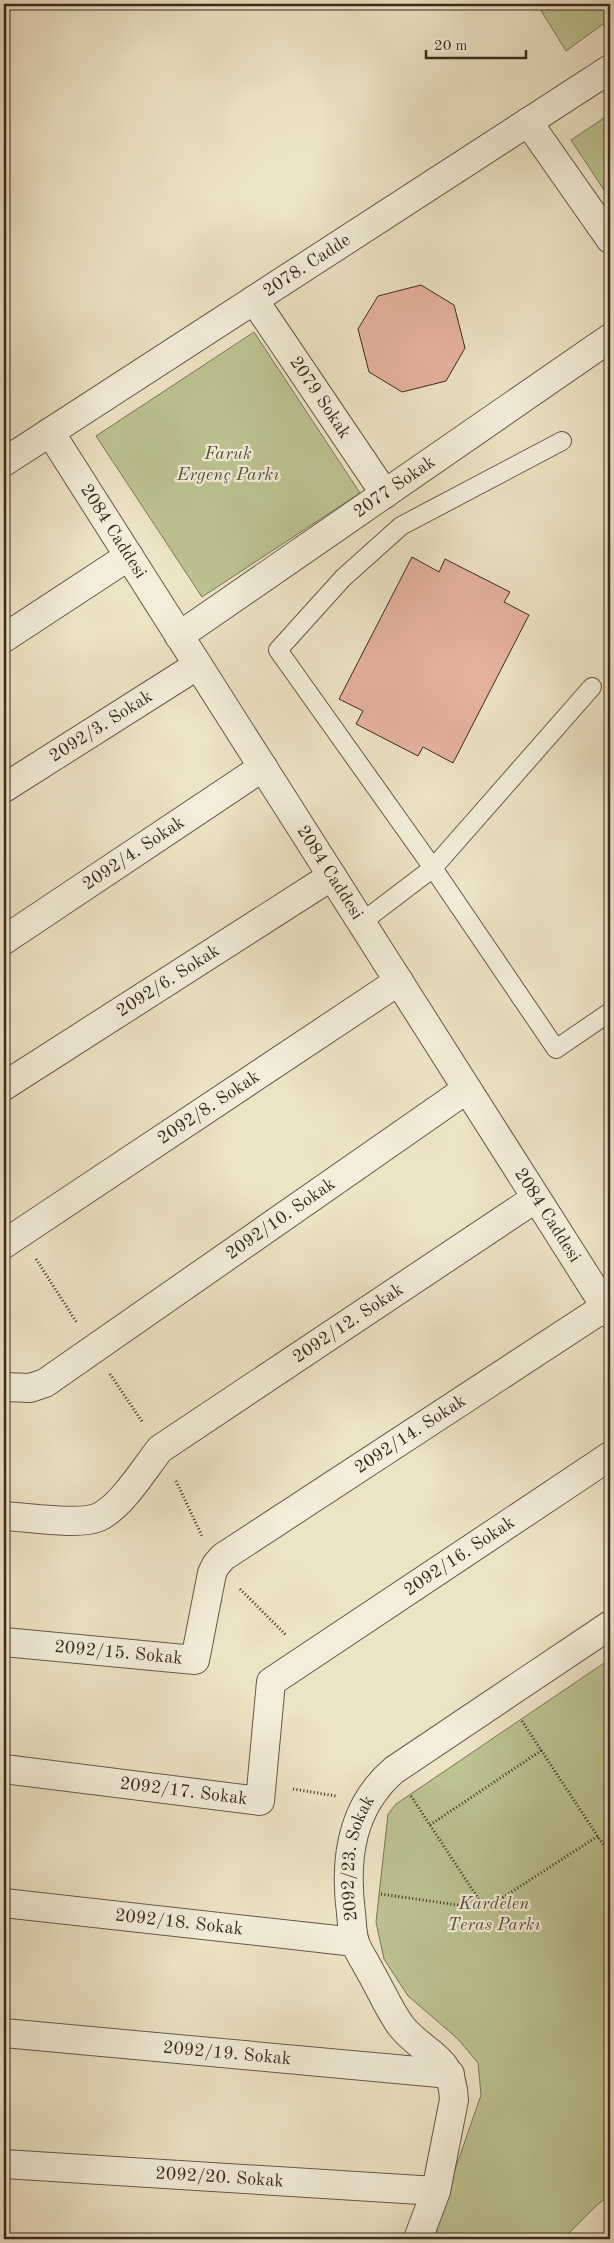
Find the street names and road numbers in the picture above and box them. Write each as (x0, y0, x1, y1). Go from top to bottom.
street label: 2078. Cadde (260, 231, 354, 300)
street label: 2079 Sokak (286, 354, 354, 442)
street label: 2077 Sokak (350, 453, 439, 521)
street label: 2084 Caddesi (77, 481, 150, 582)
street label: 2092/3. Sokak (46, 687, 156, 766)
street label: 2092/4. Sokak (80, 813, 188, 894)
street label: 2084 Caddesi (293, 822, 366, 923)
street label: 2092/6. Sokak (114, 941, 223, 1020)
street label: 2092/8. Sokak (155, 1067, 263, 1148)
street label: 2084 Caddesi (511, 1165, 584, 1266)
street label: 2092/10. Sokak (223, 1175, 339, 1263)
street label: 2092/12. Sokak (290, 1280, 407, 1367)
street label: 2092/14. Sokak (352, 1392, 469, 1477)
street label: 2092/16. Sokak (401, 1513, 518, 1600)
street label: 2092/15. Sokak (54, 1638, 183, 1668)
street label: 2092/17. Sokak (119, 1775, 249, 1808)
street label: 2092/23. Sokak (340, 1792, 378, 1922)
street label: 2092/18. Sokak (114, 1906, 244, 1938)
street label: 2092/19. Sokak (162, 2039, 292, 2068)
street label: 2092/20. Sokak (155, 2164, 284, 2190)

